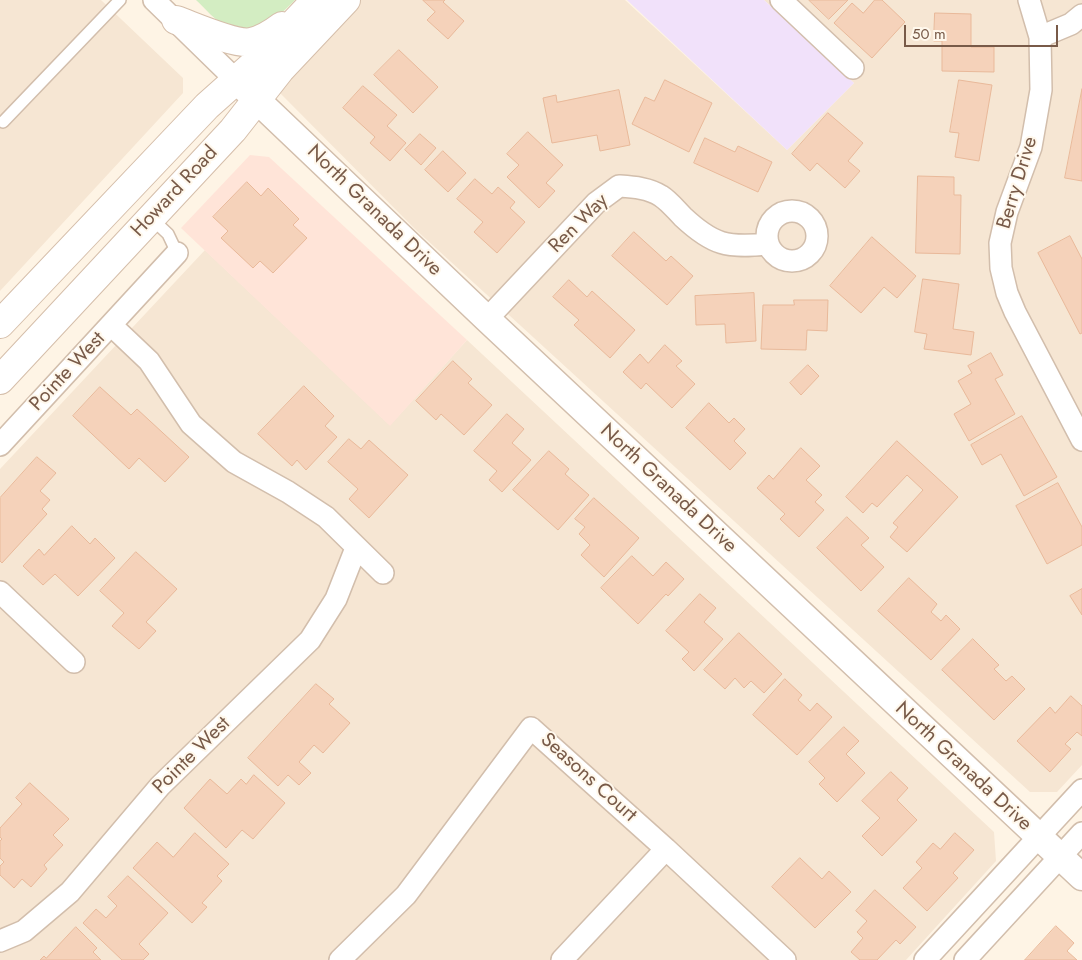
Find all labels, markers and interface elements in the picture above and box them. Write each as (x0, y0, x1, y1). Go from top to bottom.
scale bar (907, 15, 1061, 47)
text: 50 m (912, 23, 946, 45)
street label: Berry Drive (993, 134, 1043, 232)
street label: North Granada Drive (302, 140, 446, 282)
street label: Howard Road (127, 142, 223, 242)
street label: Ren Way (544, 189, 614, 259)
street label: Pointe West (25, 327, 111, 417)
street label: North Granada Drive (595, 419, 741, 559)
street label: North Granada Drive (890, 697, 1036, 837)
street label: Pointe West (148, 712, 236, 800)
street label: Seasons Court (535, 729, 641, 827)

